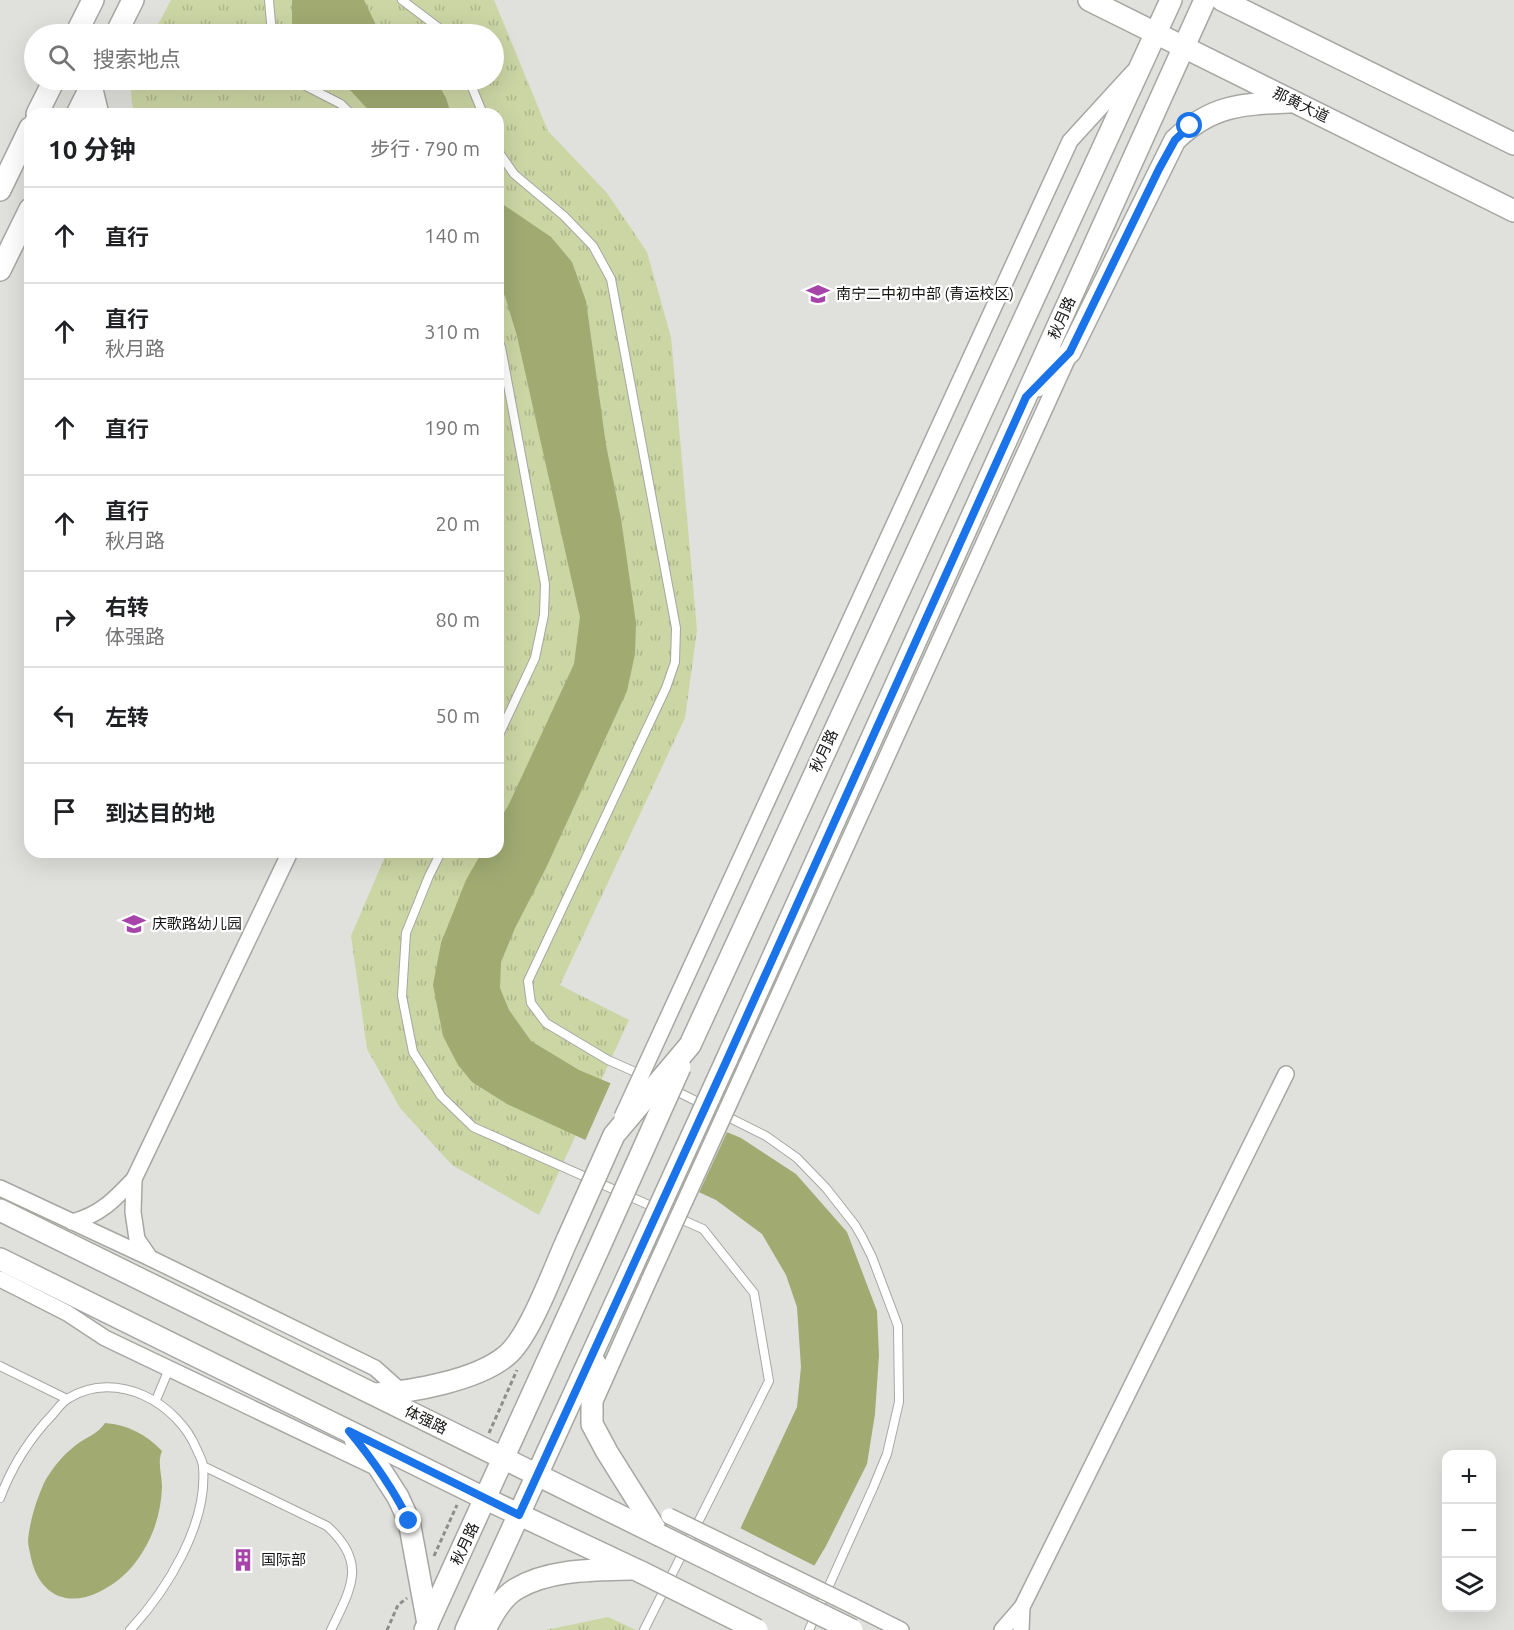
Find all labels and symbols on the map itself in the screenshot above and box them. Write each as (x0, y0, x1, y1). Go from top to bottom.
street label: 那黄大道 (1271, 84, 1332, 125)
route start (1176, 112, 1202, 138)
school or university icon: 南宁二中初中部 (青运校区) (805, 281, 831, 307)
place label: 南宁二中初中部 (青运校区) (836, 285, 1014, 302)
street label: 秋月路 (1045, 294, 1078, 342)
street label: 秋月路 (806, 727, 841, 775)
school or university icon: 庆歌路幼儿园 (121, 911, 147, 937)
place label: 庆歌路幼儿园 (152, 915, 242, 932)
street label: 体强路 (402, 1402, 450, 1437)
route end (395, 1507, 421, 1533)
street label: 秋月路 (447, 1520, 482, 1568)
building icon: 国际部 (230, 1547, 256, 1573)
place label: 国际部 (261, 1551, 306, 1568)

